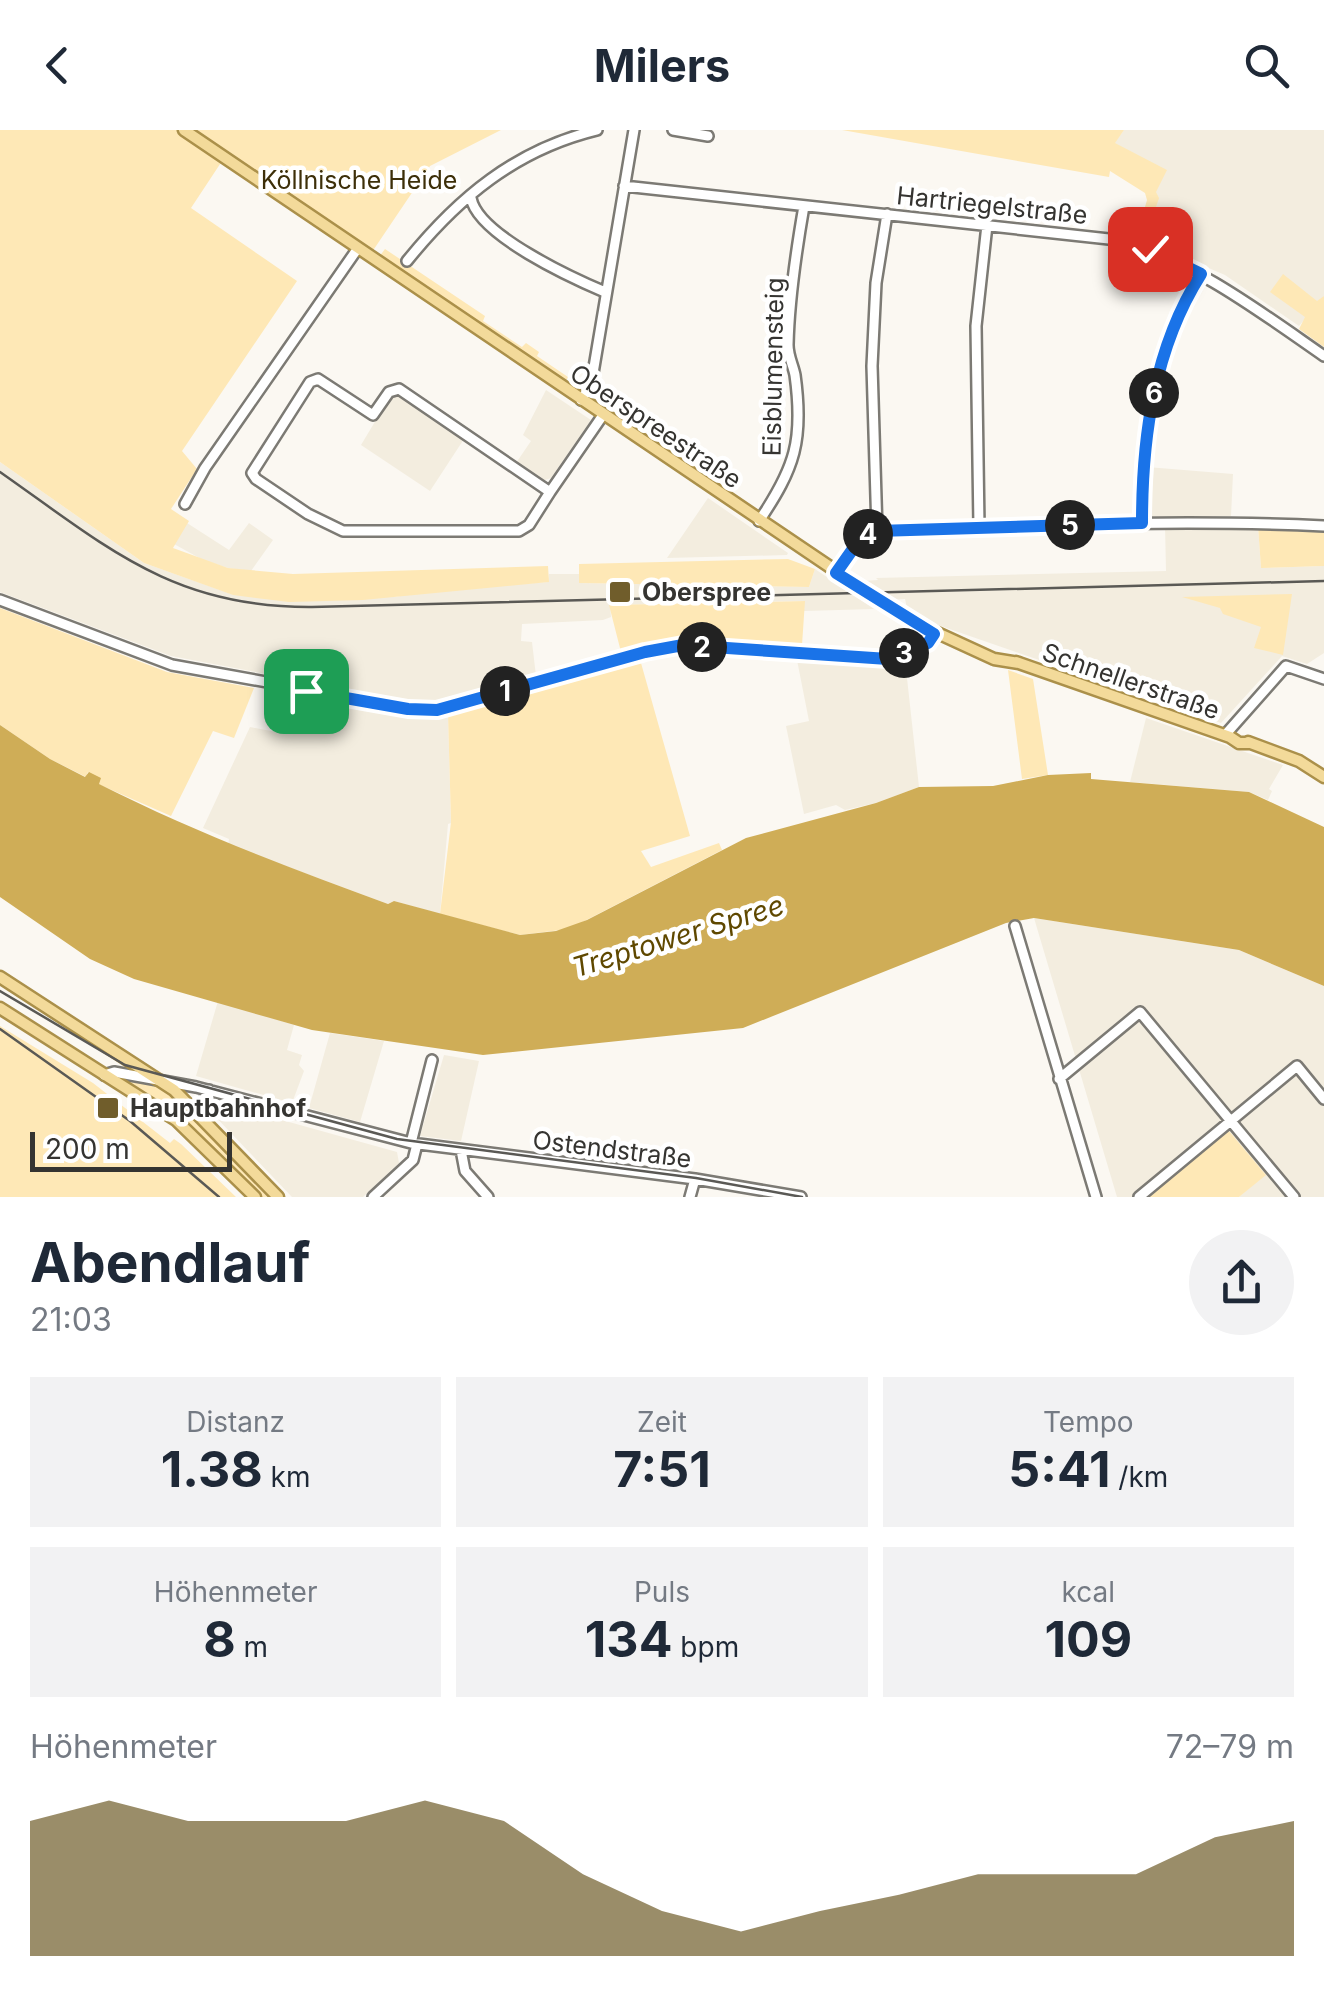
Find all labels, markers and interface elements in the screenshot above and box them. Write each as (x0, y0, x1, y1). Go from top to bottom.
icon: back (30, 38, 85, 93)
text: Milers (594, 38, 730, 93)
icon: search (1239, 38, 1294, 93)
park label: Köllnische Heide (261, 165, 457, 195)
street label: Hartriegelstraße (895, 180, 1089, 230)
pin (1108, 207, 1193, 292)
icon: check (1123, 222, 1178, 277)
street label: Eisblumensteig (756, 277, 790, 457)
street label: Oberspreestraße (565, 358, 747, 494)
pin: 6 (1129, 368, 1179, 418)
text: 6 (1145, 376, 1163, 410)
pin: 5 (1045, 500, 1095, 550)
text: 5 (1061, 508, 1079, 542)
pin: 4 (843, 509, 893, 559)
text: 4 (859, 517, 877, 551)
place label: Oberspree (642, 577, 771, 607)
marker: Oberspree (607, 579, 633, 605)
pin: 2 (677, 622, 727, 672)
pin: 3 (879, 628, 929, 678)
text: 2 (693, 630, 711, 664)
text: 3 (895, 636, 913, 670)
street label: Schnellerstraße (1038, 637, 1224, 725)
pin (264, 649, 349, 734)
icon: arrive (279, 664, 334, 719)
pin: 1 (480, 666, 530, 716)
text: 1 (499, 674, 511, 708)
water label: Treptower Spree (568, 888, 788, 984)
place label: Hauptbahnhof (130, 1093, 306, 1123)
marker: Hauptbahnhof (95, 1095, 121, 1121)
street label: Ostendstraße (531, 1124, 693, 1174)
scale bar (30, 1127, 232, 1172)
text: 200 m (45, 1132, 130, 1166)
text: Abendlauf (30, 1229, 310, 1295)
button: share (1189, 1230, 1294, 1335)
text: 21:03 (30, 1300, 112, 1339)
text: Distanz (186, 1405, 285, 1439)
text: Zeit (637, 1405, 687, 1439)
text: Tempo (1043, 1405, 1134, 1439)
text: 1.38 (161, 1439, 263, 1499)
text: 7:51 (613, 1439, 711, 1499)
text: 5:41 (1008, 1439, 1110, 1499)
text: km (263, 1460, 311, 1494)
text: /km (1110, 1460, 1168, 1494)
text: Höhenmeter (154, 1575, 317, 1609)
text: Puls (634, 1575, 690, 1609)
text: kcal (1062, 1575, 1115, 1609)
text: 8 (203, 1609, 236, 1669)
text: 134 (585, 1609, 672, 1669)
text: 109 (1044, 1609, 1132, 1669)
text: m (236, 1630, 268, 1664)
text: bpm (672, 1630, 739, 1664)
text: Höhenmeter (30, 1727, 217, 1766)
text: 72–79 m (1166, 1727, 1294, 1766)

